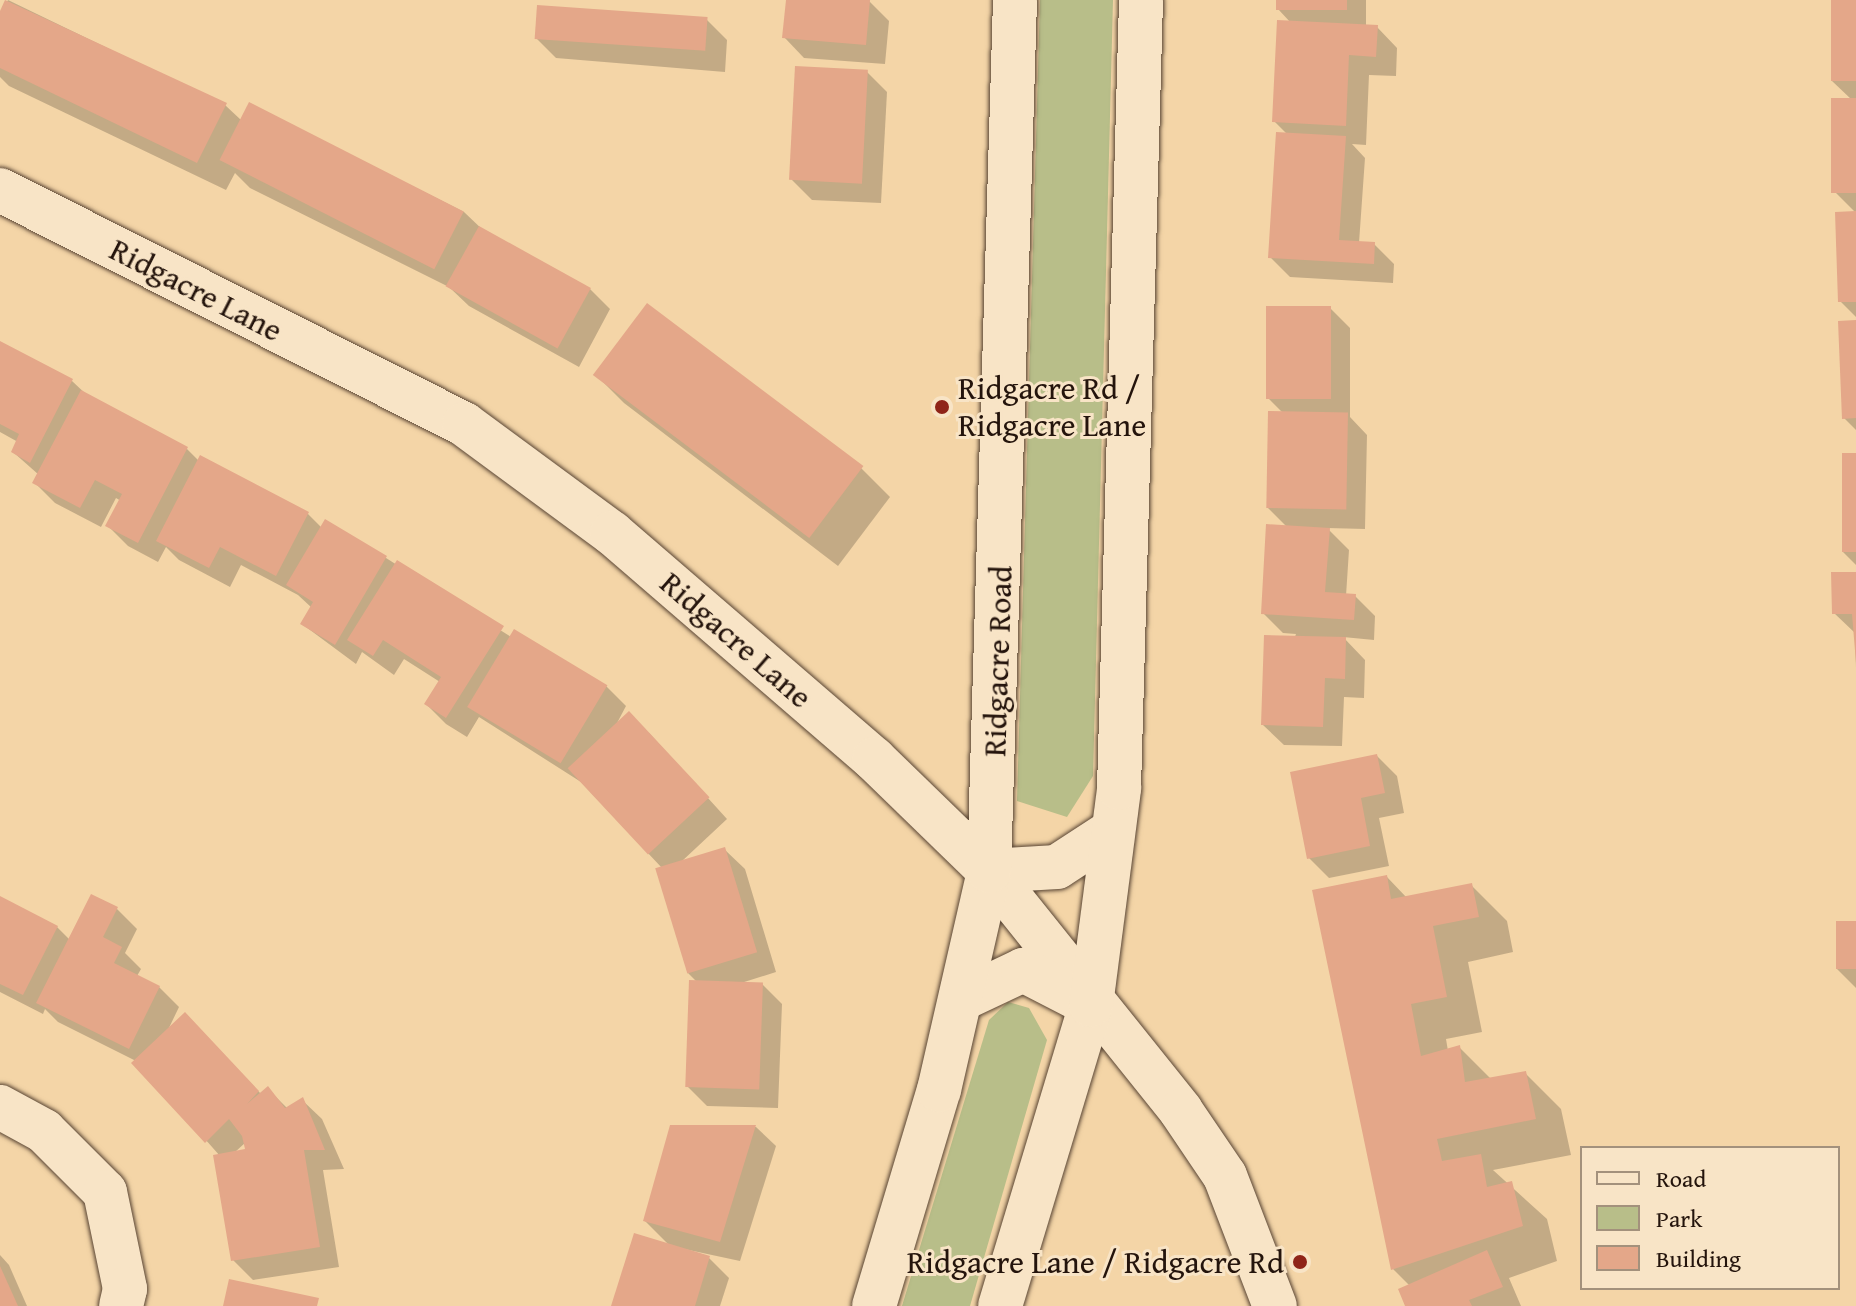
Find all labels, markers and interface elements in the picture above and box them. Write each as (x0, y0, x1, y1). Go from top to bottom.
street label: Ridgacre Lane (103, 230, 289, 350)
place label: Ridgacre Rd / Ridgacre Lane (958, 370, 1146, 445)
marker: Ridgacre Rd / Ridgacre Lane (933, 398, 951, 416)
street label: Ridgacre Lane (652, 564, 820, 716)
street label: Ridgacre Road (975, 565, 1021, 757)
legend (1580, 1146, 1840, 1290)
text: Road (1656, 1161, 1706, 1196)
text: Park (1656, 1201, 1702, 1236)
text: Building (1656, 1241, 1741, 1276)
place label: Ridgacre Lane / Ridgacre Rd (907, 1243, 1284, 1281)
marker: Ridgacre Lane / Ridgacre Rd (1291, 1253, 1309, 1271)

